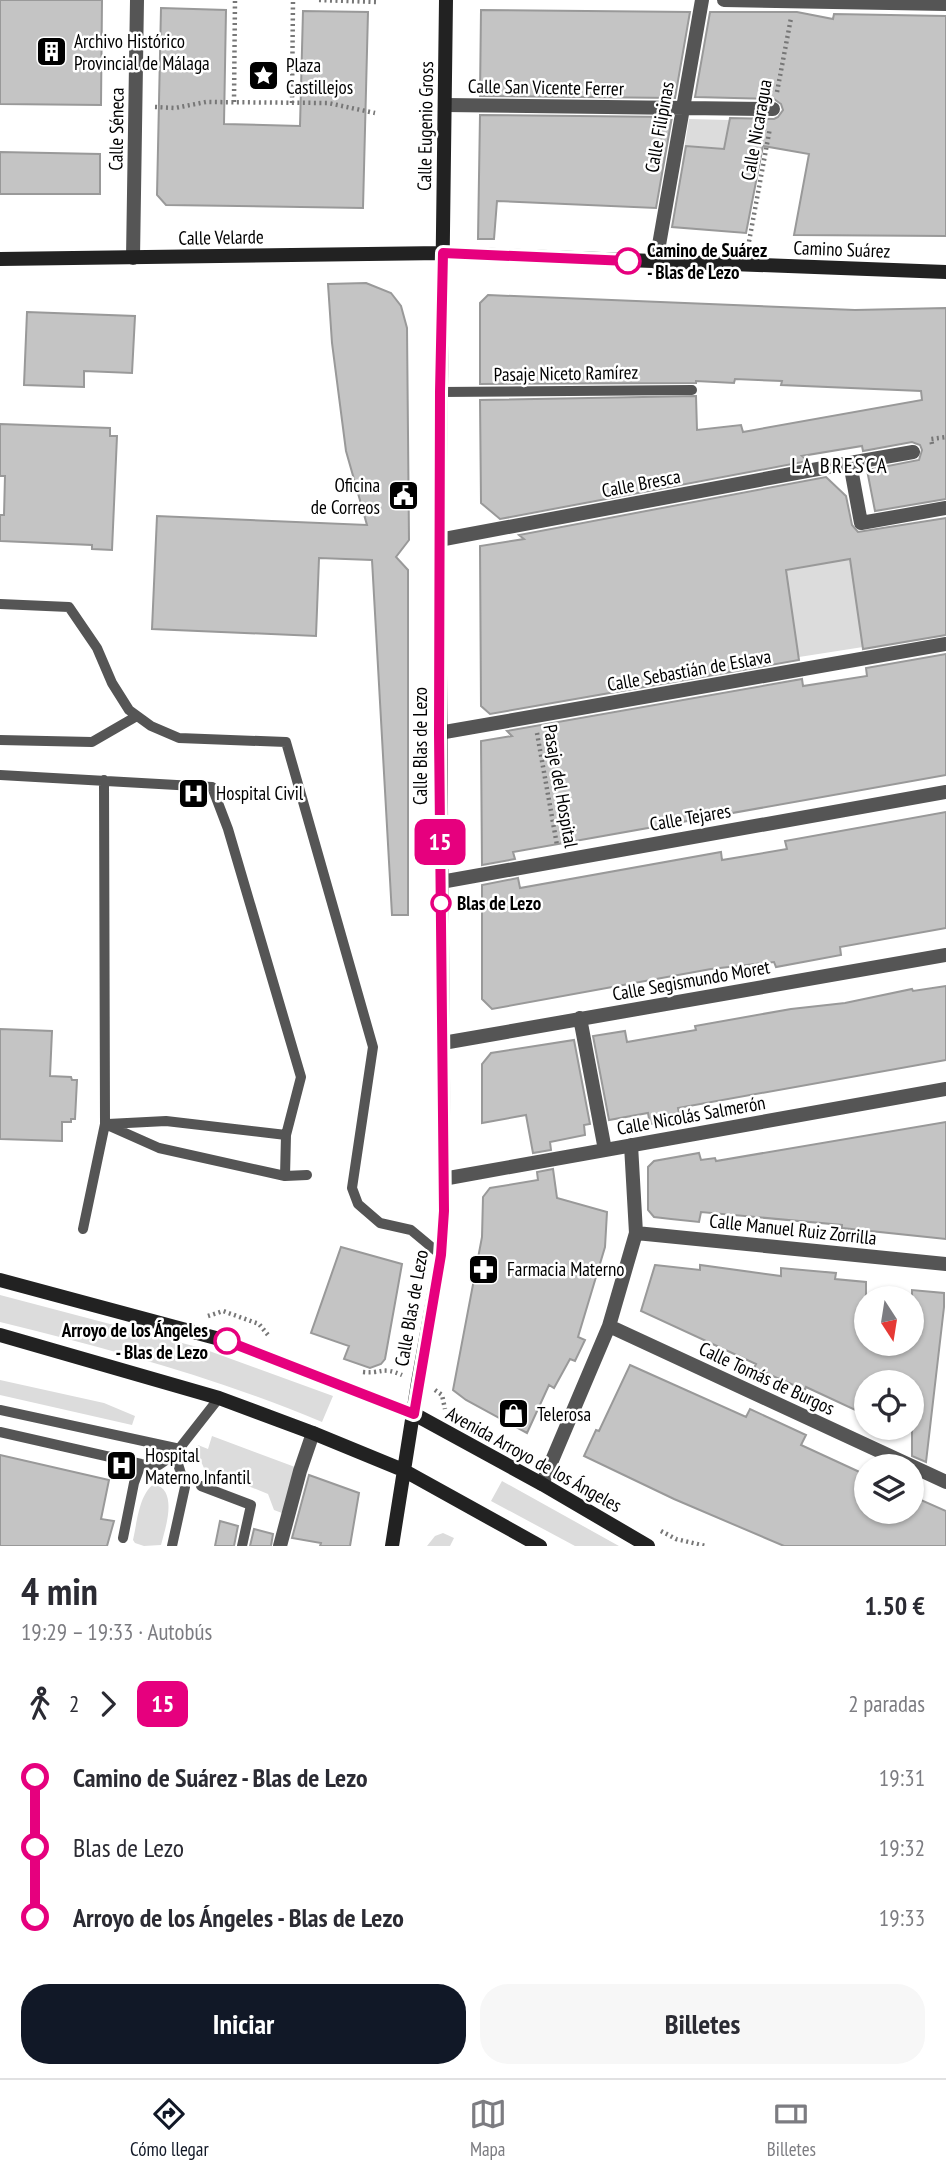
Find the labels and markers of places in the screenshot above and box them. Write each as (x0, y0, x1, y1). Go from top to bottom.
place label: Archivo Histórico Provincial de Málaga (74, 29, 210, 75)
building icon: Archivo Histórico Provincial de Málaga (34, 35, 68, 69)
place label: Plaza Castillejos (286, 53, 353, 99)
place icon: Plaza Castillejos (246, 59, 280, 93)
place label: Camino de Suárez - Blas de Lezo (647, 238, 767, 284)
marker: Camino de Suárez - Blas de Lezo (615, 248, 641, 274)
place label: Oficina de Correos (311, 473, 380, 519)
public building icon: Oficina de Correos (386, 479, 420, 513)
hospital icon: Hospital Civil (176, 776, 210, 810)
place label: Hospital Civil (216, 781, 304, 805)
place label: Blas de Lezo (457, 891, 541, 915)
marker: Blas de Lezo (431, 893, 451, 913)
pharmacy icon: Farmacia Materno (467, 1252, 501, 1286)
place label: Farmacia Materno (507, 1257, 625, 1281)
place label: Arroyo de los Ángeles - Blas de Lezo (61, 1318, 208, 1364)
marker: Arroyo de los Ángeles - Blas de Lezo (214, 1328, 240, 1354)
shop icon: Telerosa (497, 1397, 531, 1431)
place label: Telerosa (537, 1402, 591, 1426)
place label: Hospital Materno Infantil (145, 1443, 251, 1489)
hospital icon: Hospital Materno Infantil (105, 1449, 139, 1483)

